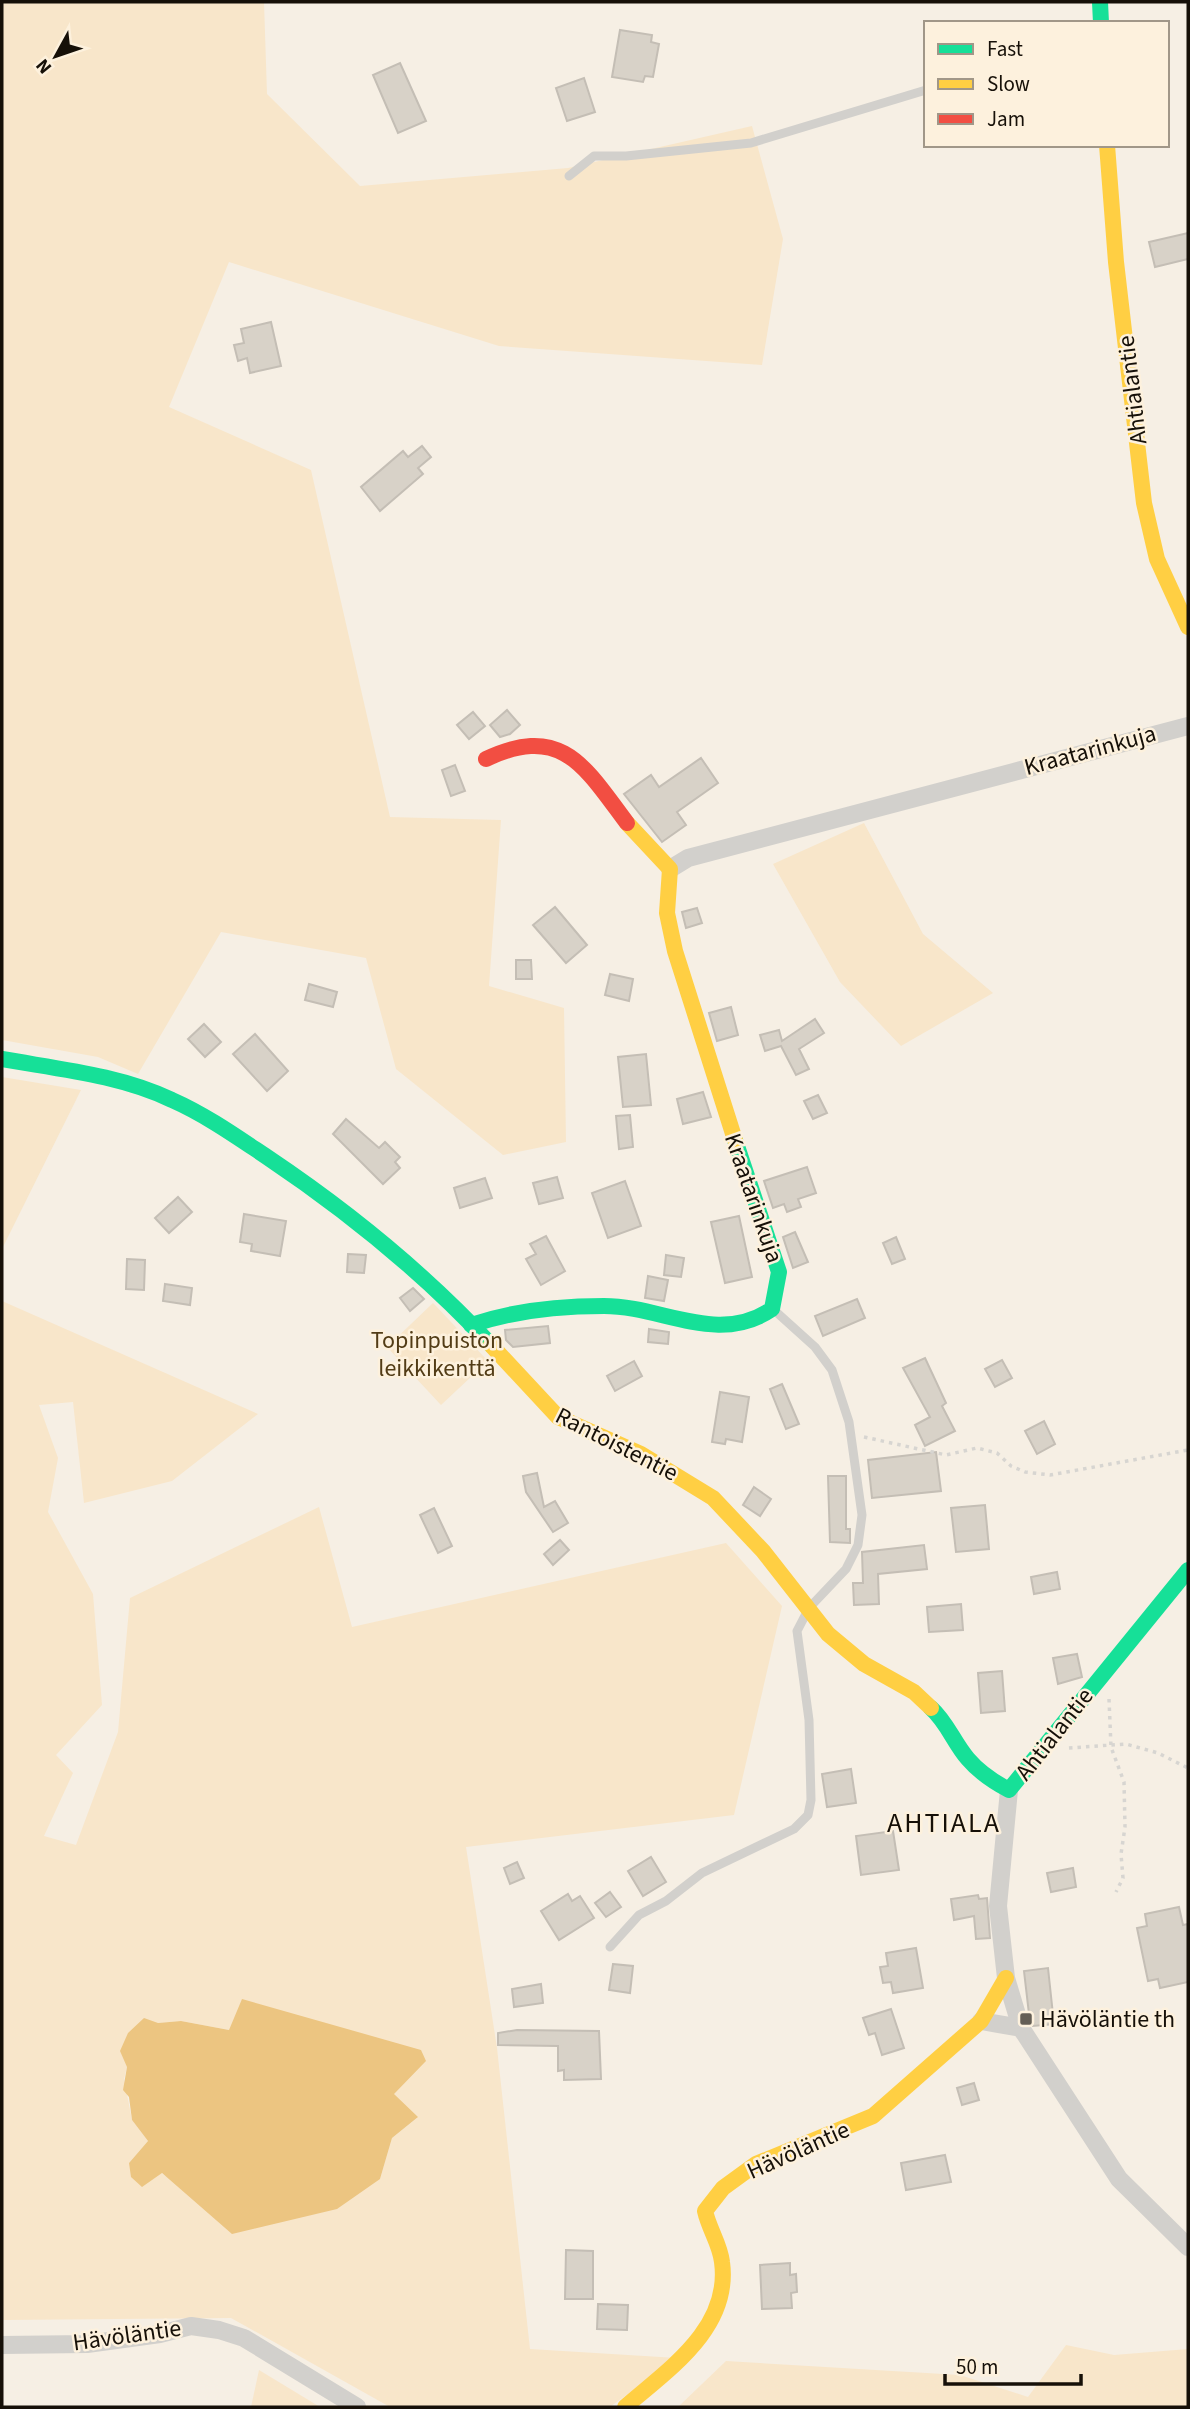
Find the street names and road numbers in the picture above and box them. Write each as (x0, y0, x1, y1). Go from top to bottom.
street label: Ahtialantie (1108, 333, 1157, 446)
street label: Kraatarinkuja (1020, 716, 1160, 785)
street label: Kraatarinkuja (715, 1129, 792, 1268)
street label: Rantoistentie (549, 1398, 684, 1490)
street label: Ahtialantie (1007, 1680, 1102, 1788)
street label: Hävöläntie (741, 2112, 855, 2189)
street label: Hävöläntie (71, 2311, 184, 2360)

